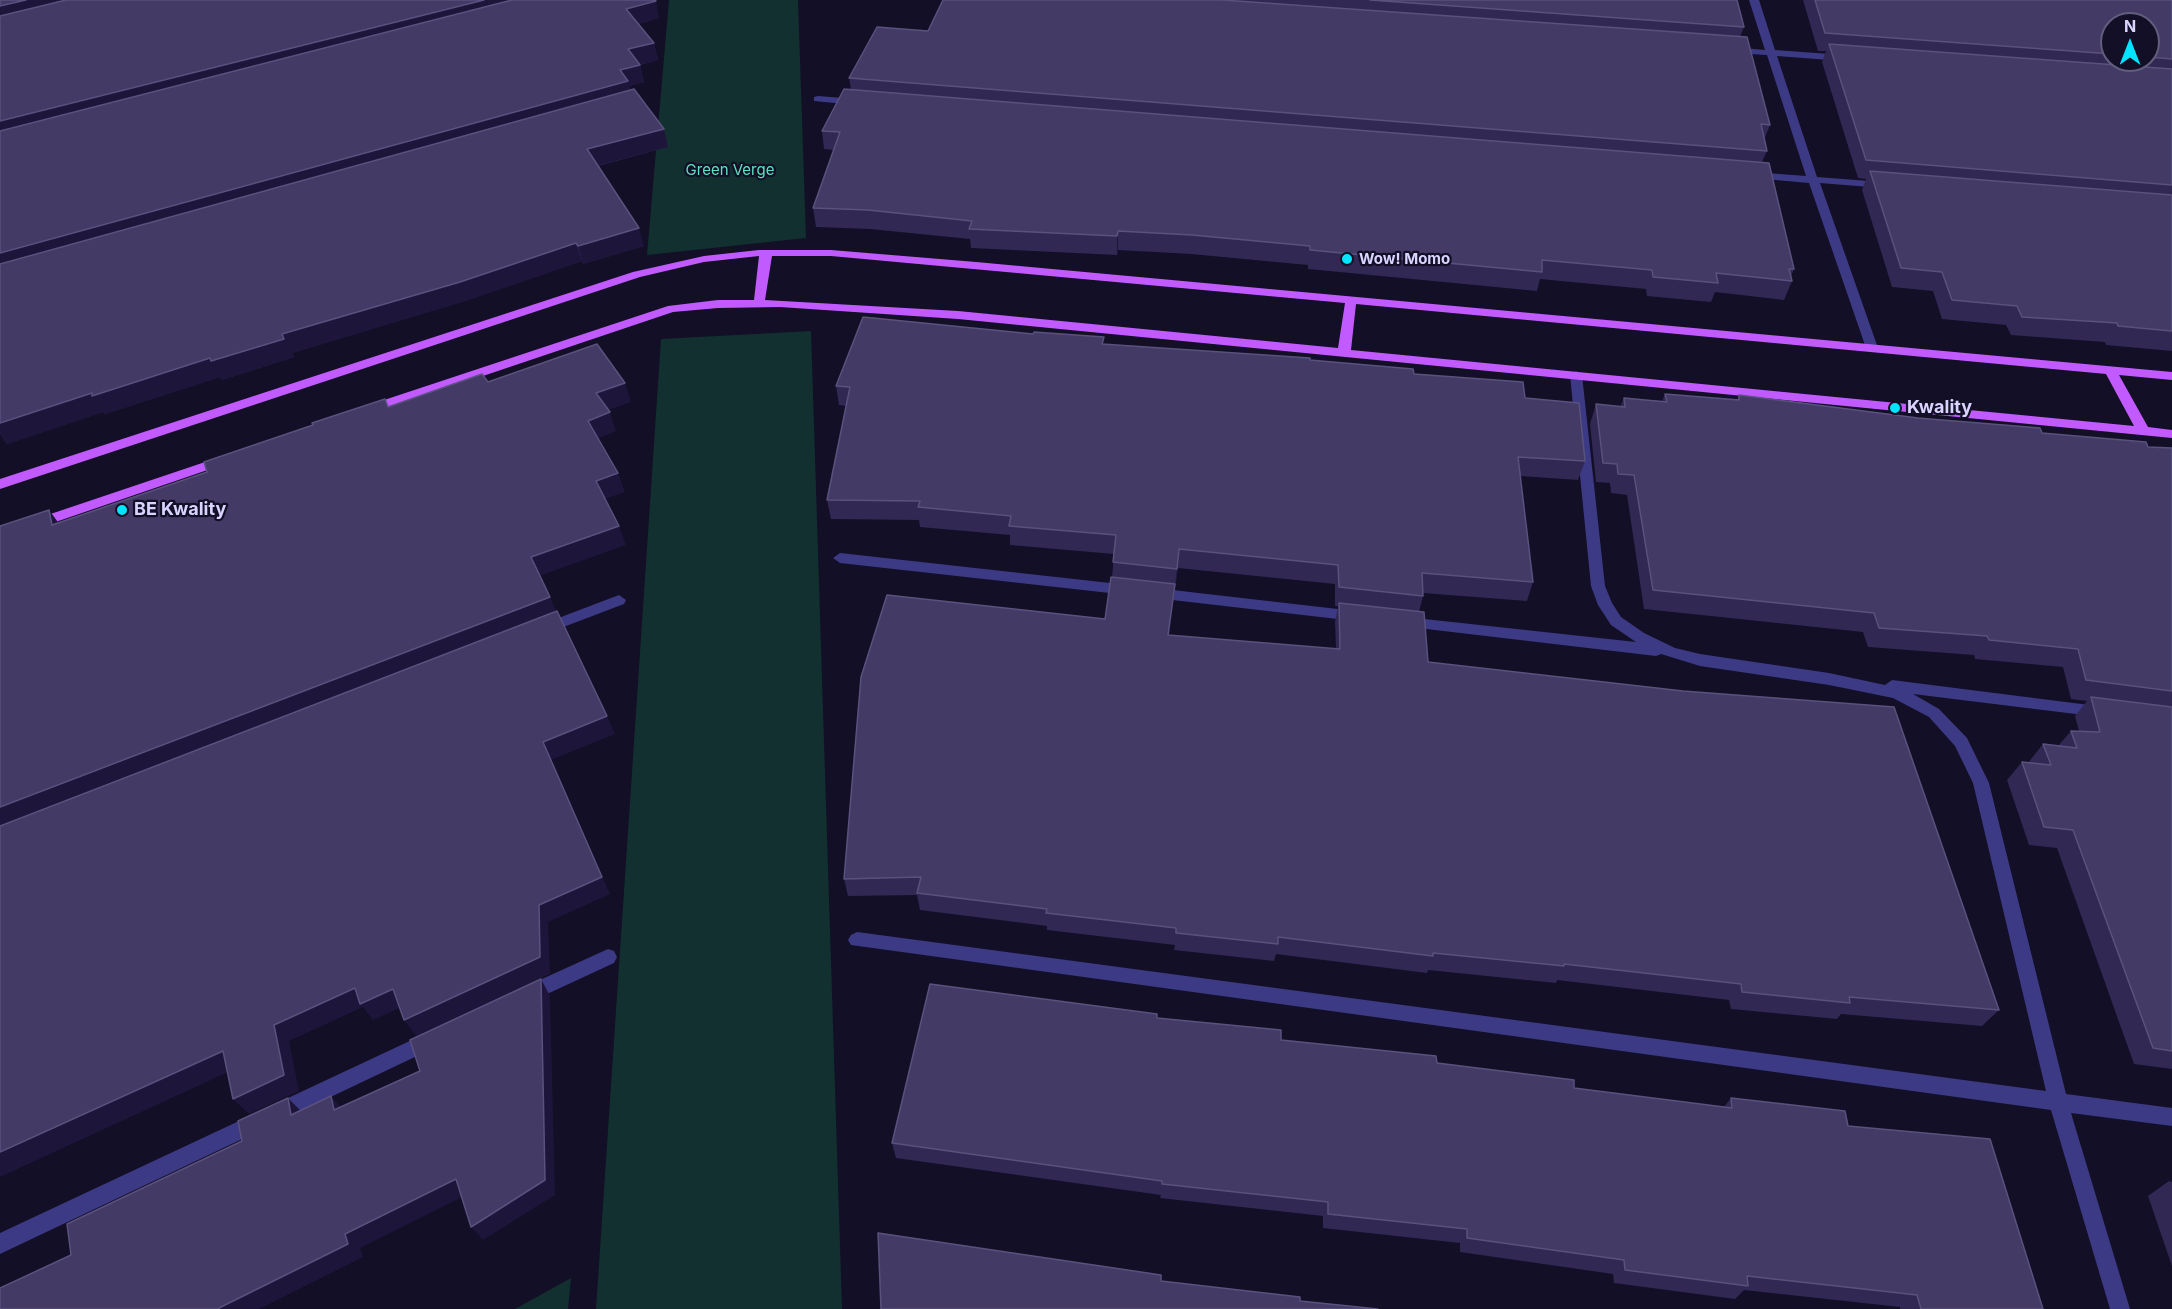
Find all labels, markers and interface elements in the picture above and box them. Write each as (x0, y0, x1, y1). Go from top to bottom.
north arrow (2100, 12, 2160, 72)
text: N (2124, 16, 2136, 36)
park label: Green Verge (686, 161, 774, 179)
place label: Wow! Momo (1359, 250, 1450, 268)
marker: Wow! Momo (1340, 252, 1354, 266)
place label: Kwality (1907, 397, 1972, 419)
marker: Kwality (1888, 401, 1902, 415)
place label: BE Kwality (134, 499, 226, 521)
marker: BE Kwality (115, 503, 129, 517)

